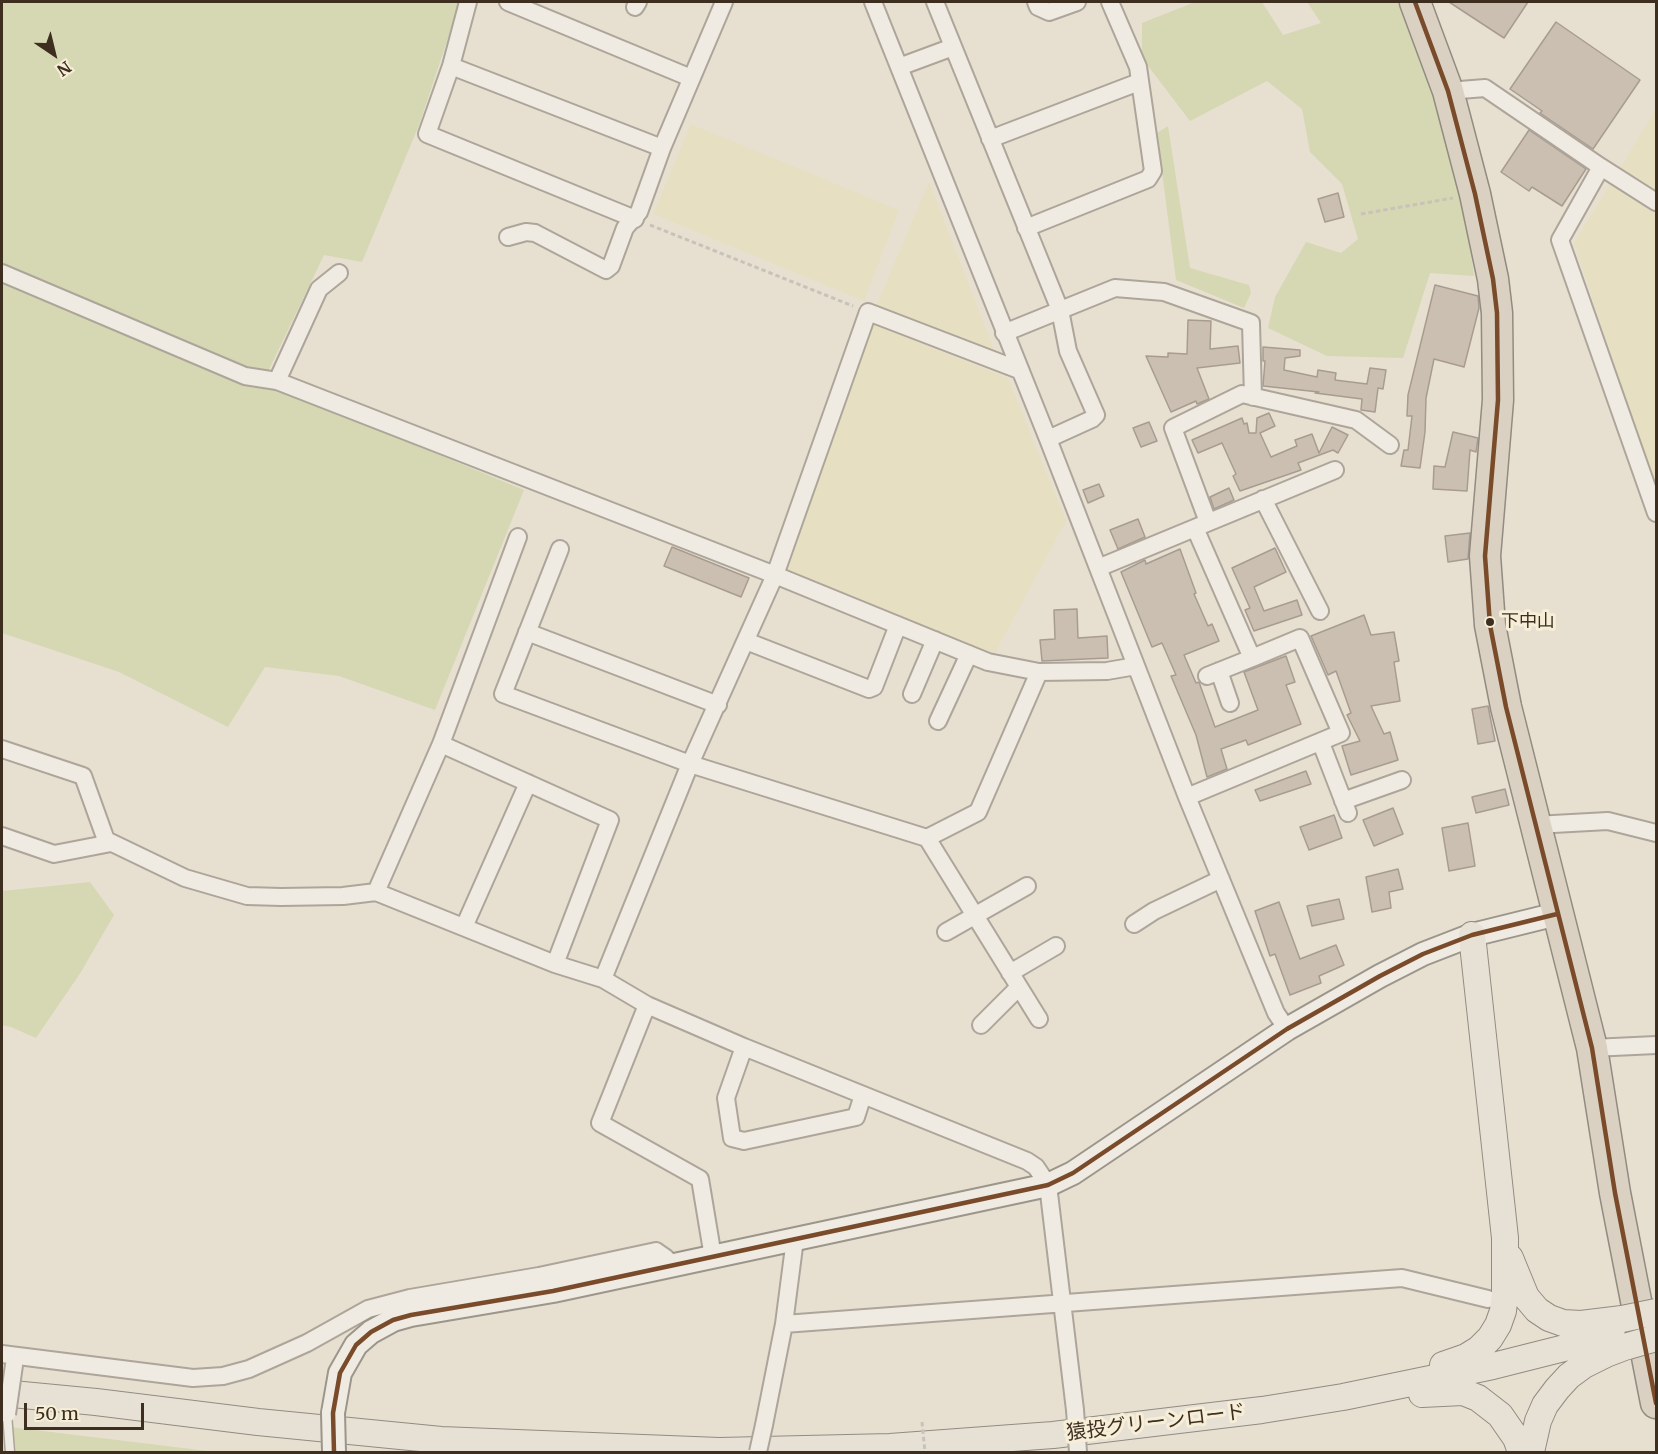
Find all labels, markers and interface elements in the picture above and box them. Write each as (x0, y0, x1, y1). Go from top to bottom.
north arrow (24, 24, 84, 84)
text: N (53, 57, 75, 81)
place label: 下中山 (1501, 611, 1555, 633)
marker: 下中山 (1484, 616, 1496, 628)
scale bar (27, 1391, 147, 1429)
street label: 猿投グリーンロード (1065, 1400, 1247, 1446)
text: 50 m (35, 1402, 79, 1425)

